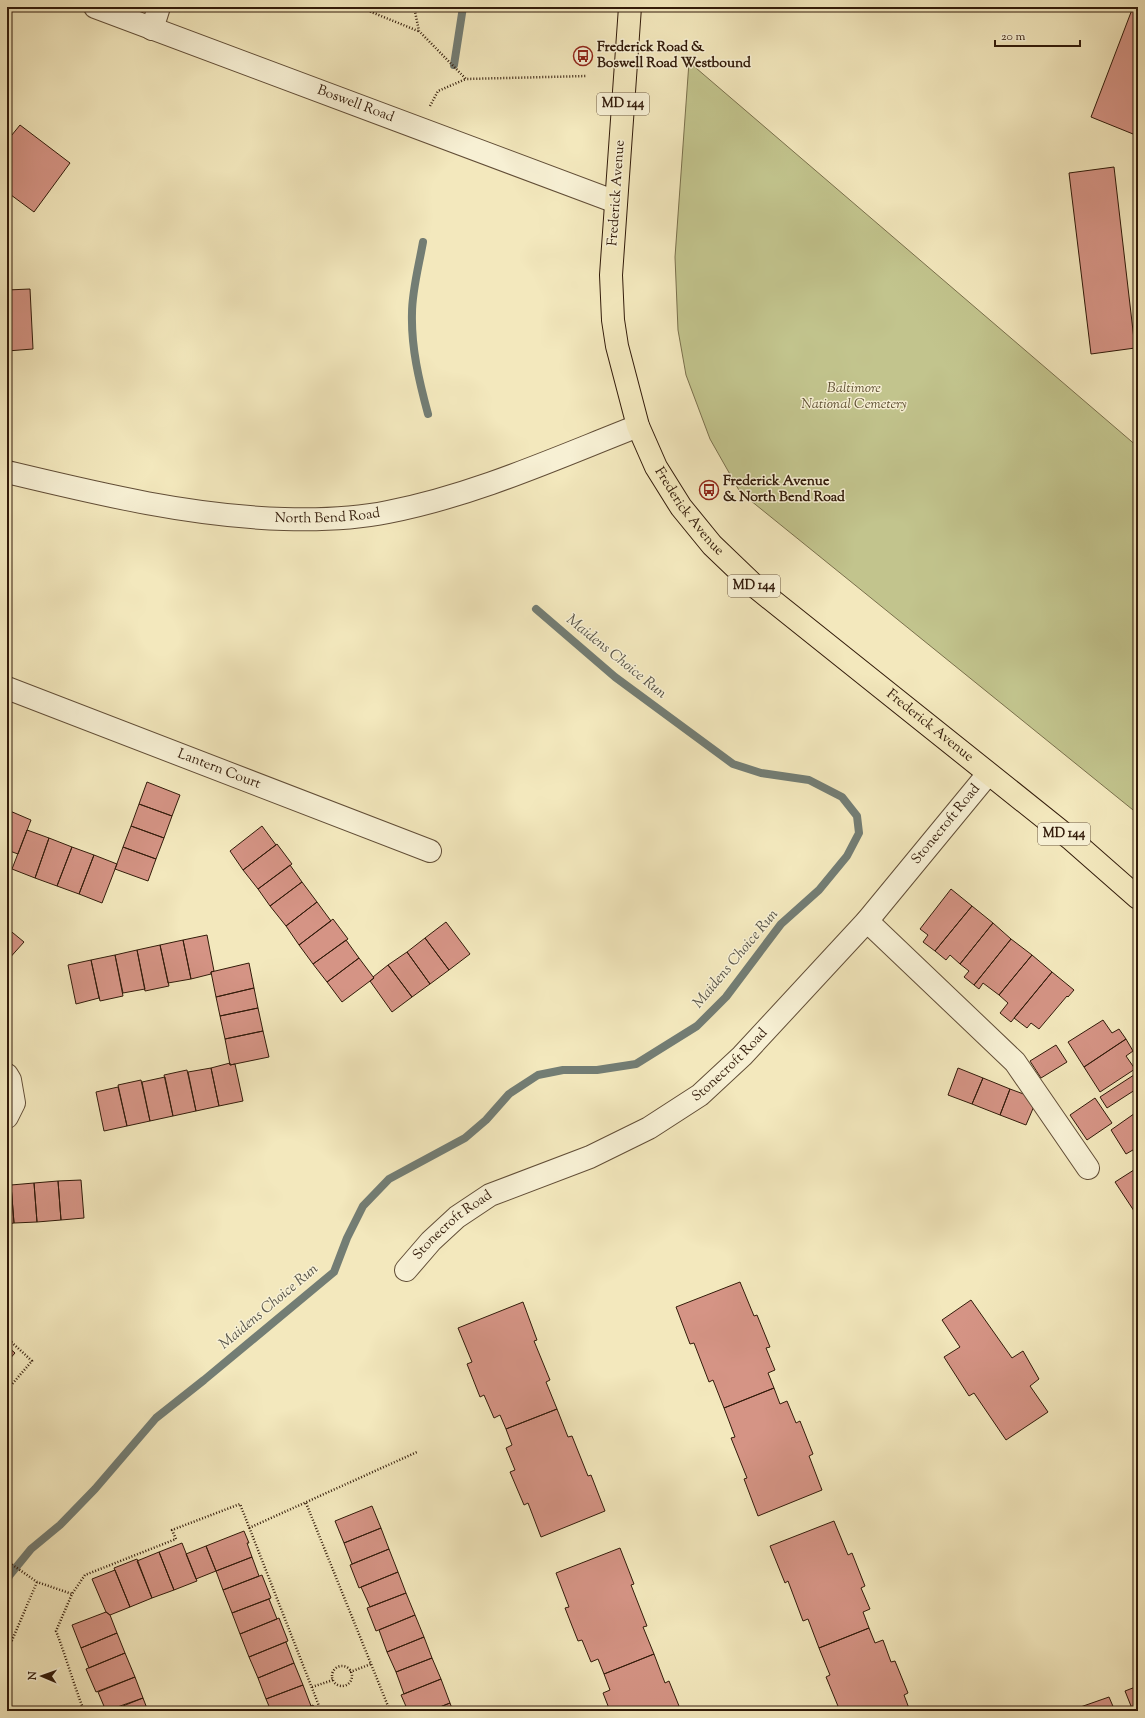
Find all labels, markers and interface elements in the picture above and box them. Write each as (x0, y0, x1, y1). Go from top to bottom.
scale bar (995, 22, 1080, 48)
text: 20 m (1001, 28, 1026, 46)
place label: Frederick Road & Boswell Road Westbound (597, 38, 751, 74)
bus stop icon: Frederick Road & Boswell Road Westbound (572, 45, 594, 67)
street label: Boswell Road (314, 81, 397, 128)
road number: MD 144 (597, 93, 649, 115)
street label: Frederick Avenue (603, 139, 631, 247)
park label: Baltimore National Cemetery (801, 379, 907, 415)
street label: Frederick Avenue (649, 464, 728, 561)
place label: Frederick Avenue & North Bend Road (723, 472, 845, 508)
bus stop icon: Frederick Avenue & North Bend Road (698, 479, 720, 501)
street label: North Bend Road (274, 504, 382, 529)
road number: MD 144 (728, 575, 780, 597)
water label: Maidens Choice Run (561, 610, 671, 704)
street label: Frederick Avenue (882, 685, 977, 767)
street label: Lantern Court (174, 745, 263, 795)
street label: Stonecroft Road (907, 780, 986, 869)
road number: MD 144 (1038, 823, 1090, 845)
water label: Maidens Choice Run (688, 905, 784, 1013)
street label: Stonecroft Road (688, 1024, 773, 1107)
street label: Stonecroft Road (409, 1186, 497, 1265)
water label: Maidens Choice Run (215, 1259, 323, 1355)
north arrow (22, 1656, 62, 1696)
text: N (25, 1671, 41, 1681)

